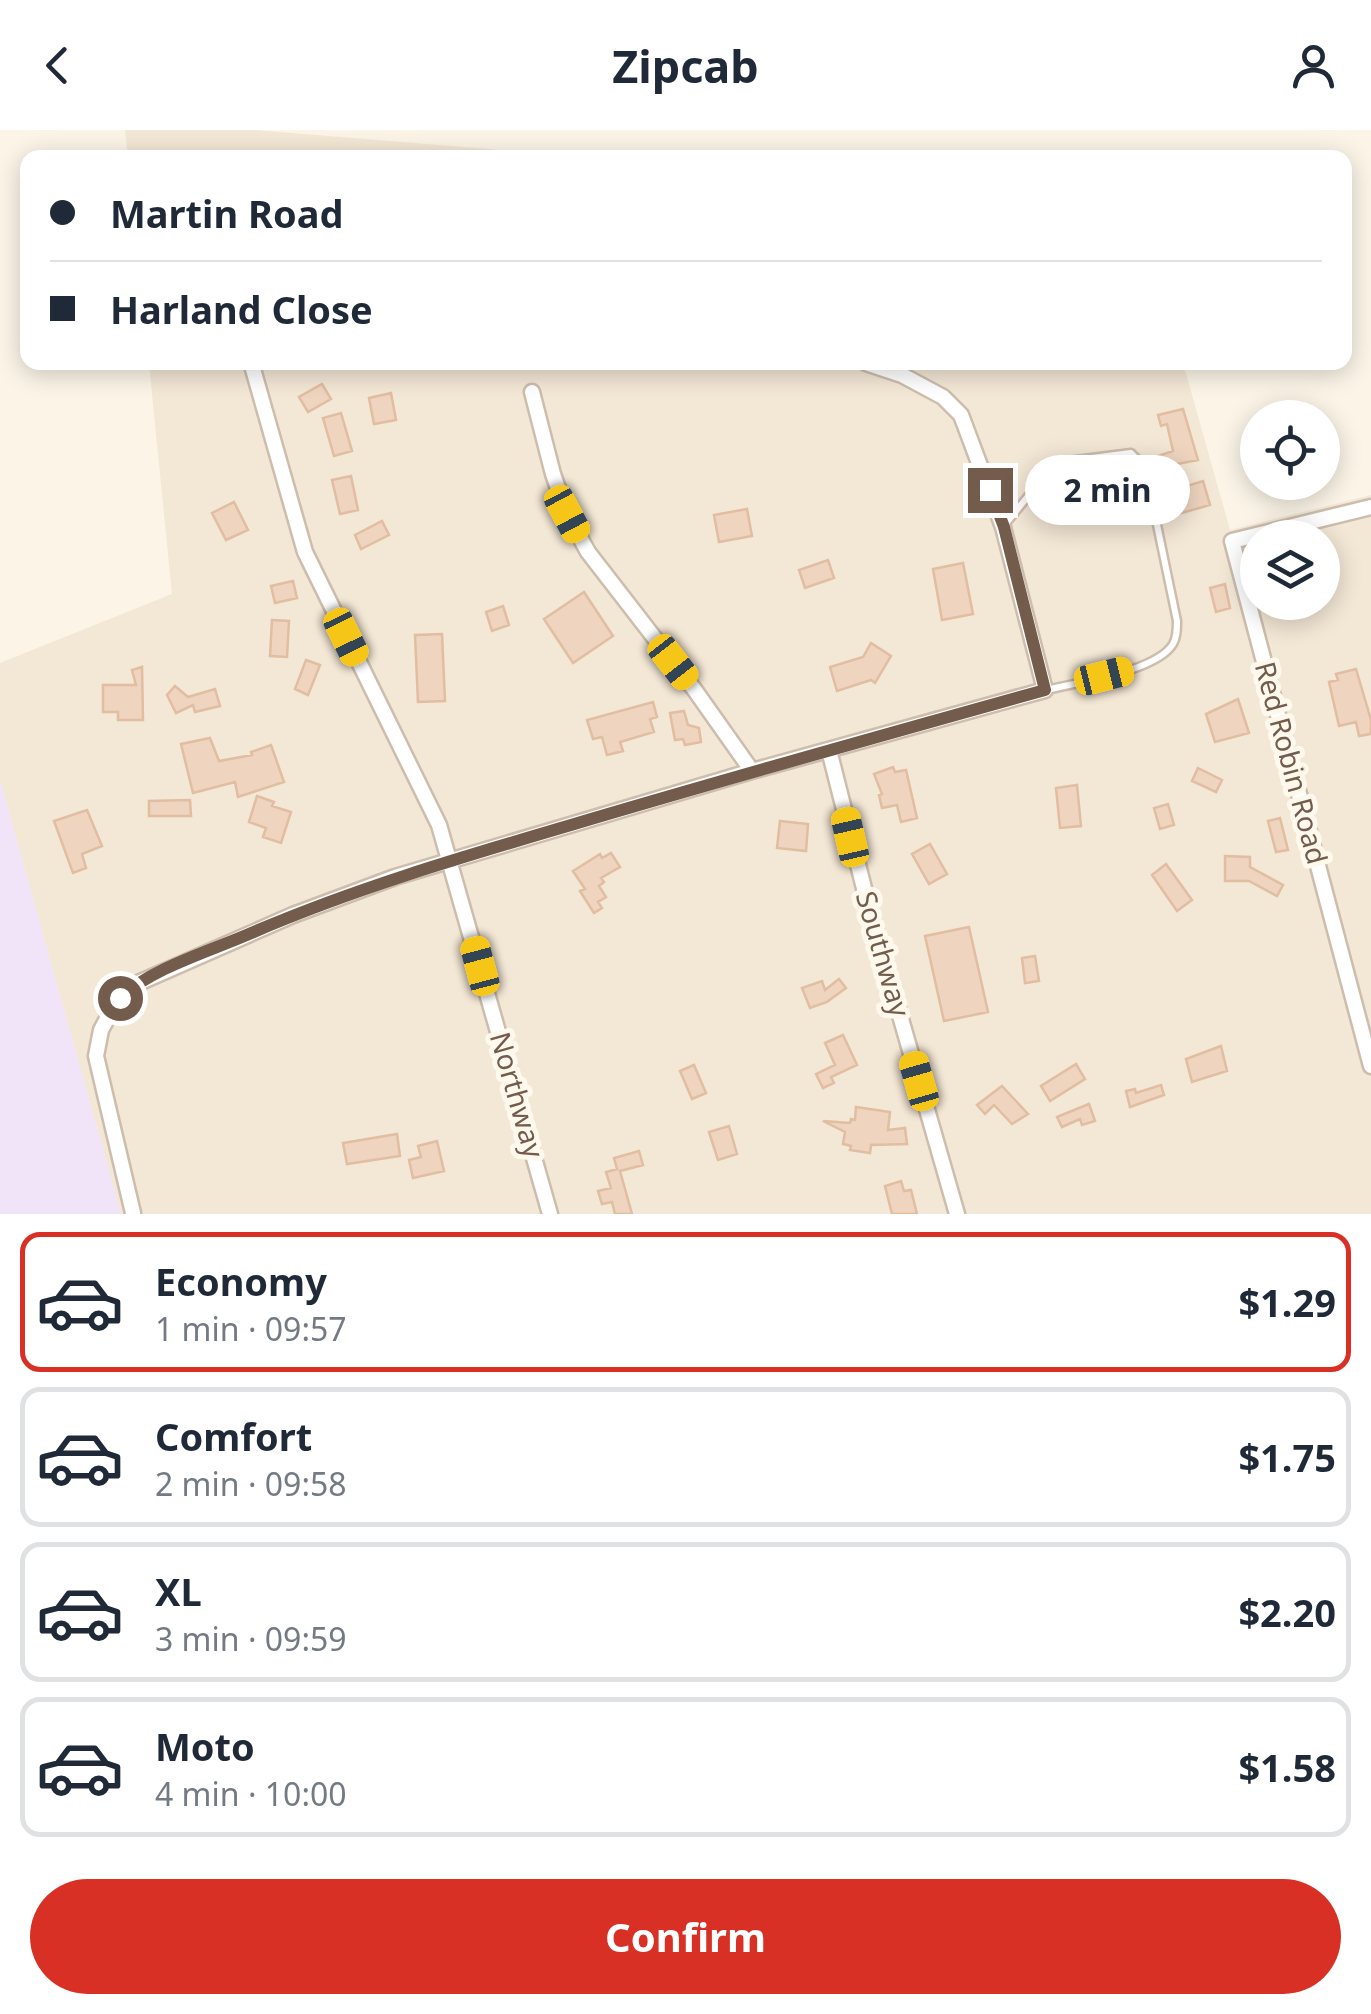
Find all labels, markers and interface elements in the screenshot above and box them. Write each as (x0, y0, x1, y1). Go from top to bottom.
text: Zipcab (612, 35, 759, 96)
icon: back (30, 38, 85, 93)
icon: person (1286, 38, 1341, 93)
text: Martin Road (110, 187, 343, 239)
text: Harland Close (110, 283, 373, 335)
map controls (1240, 400, 1340, 620)
button: locate (1240, 400, 1340, 500)
callout: 2 min (1025, 455, 1190, 525)
route end (968, 468, 1013, 513)
text: 2 min (1063, 468, 1152, 511)
car (540, 480, 594, 548)
button: layers (1240, 520, 1340, 620)
car (319, 603, 373, 671)
car (643, 629, 703, 695)
car (1071, 654, 1137, 698)
street label: Red Robin Road (1247, 657, 1337, 868)
car (829, 804, 871, 870)
street label: Southway (848, 886, 920, 1022)
car (458, 933, 502, 999)
route start (98, 976, 143, 1021)
street label: Northway (482, 1027, 554, 1163)
car (896, 1048, 942, 1114)
text: Economy (155, 1255, 327, 1307)
icon: car (35, 1257, 125, 1347)
text: $1.29 (1238, 1276, 1336, 1328)
text: 1 min · 09:57 (155, 1307, 347, 1350)
text: Comfort (155, 1410, 312, 1462)
icon: car (35, 1412, 125, 1502)
text: $1.75 (1238, 1431, 1336, 1483)
text: 2 min · 09:58 (155, 1462, 347, 1505)
text: XL (155, 1565, 202, 1617)
icon: car (35, 1567, 125, 1657)
text: $2.20 (1238, 1586, 1336, 1638)
text: 3 min · 09:59 (155, 1617, 347, 1660)
text: Moto (155, 1720, 255, 1772)
icon: car (35, 1722, 125, 1812)
text: $1.58 (1238, 1741, 1336, 1793)
text: 4 min · 10:00 (155, 1772, 347, 1815)
button: Confirm (30, 1879, 1341, 1994)

